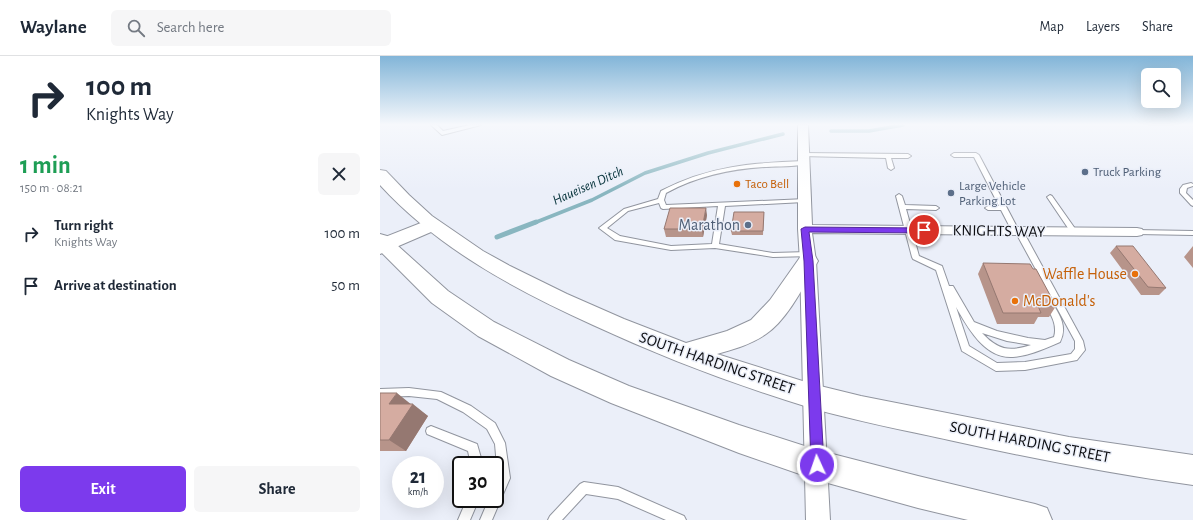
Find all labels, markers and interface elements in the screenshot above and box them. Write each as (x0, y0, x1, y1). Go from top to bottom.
search box (111, 10, 391, 46)
icon: search (125, 17, 147, 39)
text: Waylane (20, 18, 87, 37)
text: Search here (157, 20, 224, 35)
text: Map (1039, 20, 1064, 34)
text: Layers (1086, 20, 1120, 34)
text: Share (1142, 20, 1173, 34)
map controls (1141, 68, 1181, 108)
button: search (1141, 68, 1181, 108)
icon: right (20, 72, 72, 124)
text: 100 m (86, 73, 152, 101)
text: Knights Way (86, 106, 174, 124)
button: close (318, 153, 360, 195)
text: 1 min (20, 154, 71, 178)
water label: Haueisen Ditch (551, 164, 625, 208)
place label: Truck Parking (1093, 166, 1162, 179)
marker: Truck Parking (1080, 167, 1090, 177)
place label: Taco Bell (745, 178, 789, 191)
marker: Taco Bell (732, 179, 742, 189)
place label: Large Vehicle Parking Lot (959, 180, 1026, 208)
text: 150 m · 08:21 (20, 182, 83, 195)
marker: Large Vehicle Parking Lot (946, 188, 956, 198)
pin (907, 213, 941, 247)
place label: Marathon (679, 217, 740, 233)
text: Turn right (54, 218, 113, 233)
icon: arrive (913, 219, 935, 241)
marker: Marathon (743, 220, 753, 230)
street label: KNIGHTS WAY (953, 222, 1046, 240)
icon: right (20, 223, 42, 245)
text: 100 m (325, 226, 360, 241)
text: Knights Way (54, 236, 117, 249)
place label: Waffle House (1042, 266, 1127, 282)
marker: Waffle House (1130, 269, 1140, 279)
icon: arrive (20, 275, 42, 297)
text: Arrive at destination (54, 278, 177, 293)
text: 50 m (331, 278, 360, 293)
place label: McDonald's (1023, 293, 1096, 309)
marker: McDonald's (1010, 296, 1020, 306)
street label: SOUTH HARDING STREET (637, 329, 797, 397)
street label: SOUTH HARDING STREET (948, 419, 1112, 465)
position arrow (796, 444, 838, 486)
speed limit sign: 30 (452, 456, 504, 508)
button: Exit (20, 466, 186, 512)
button: Share (194, 466, 360, 512)
text: 21 (410, 467, 426, 487)
text: km/h (408, 487, 428, 497)

